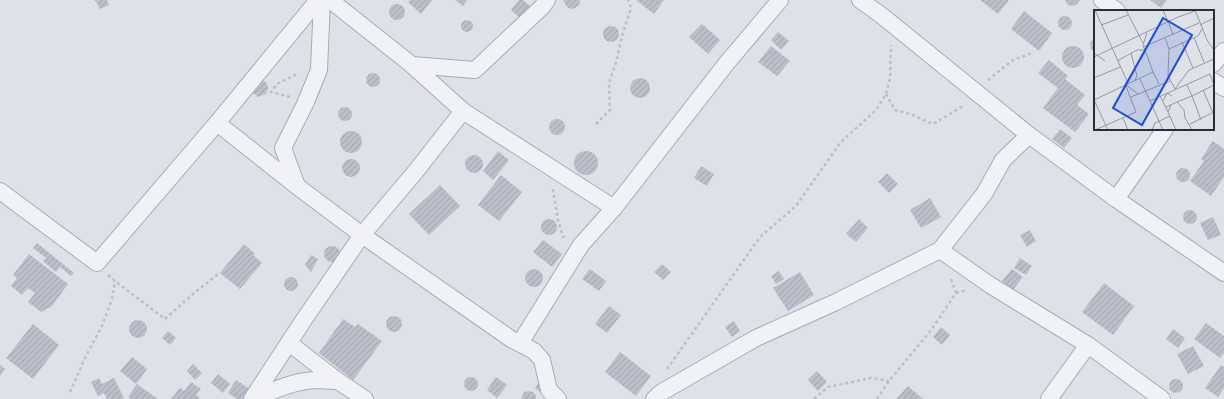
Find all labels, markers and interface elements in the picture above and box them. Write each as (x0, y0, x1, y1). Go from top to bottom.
inset map (1094, 10, 1214, 130)

